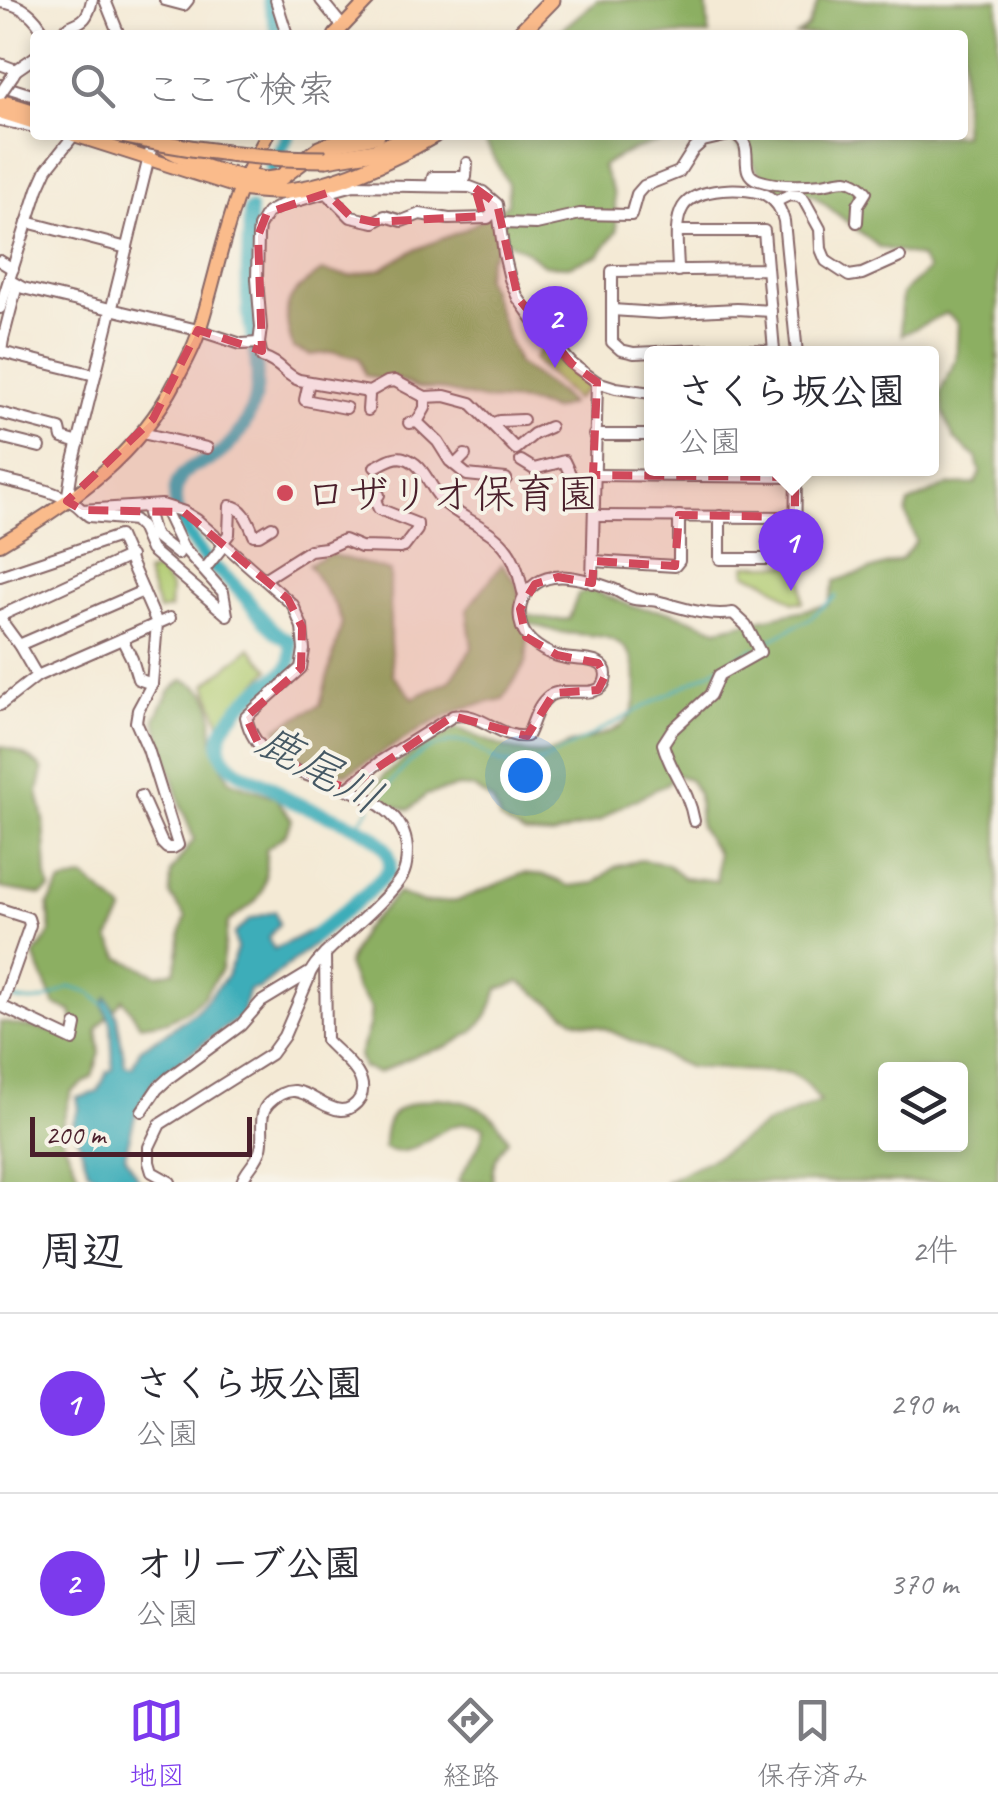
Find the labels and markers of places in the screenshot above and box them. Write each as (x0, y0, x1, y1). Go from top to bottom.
pin: 2 (522, 286, 588, 368)
place label: ロザリオ保育園 (305, 468, 599, 521)
marker: ロザリオ保育園 (274, 482, 296, 504)
pin: 1 (758, 508, 824, 591)

